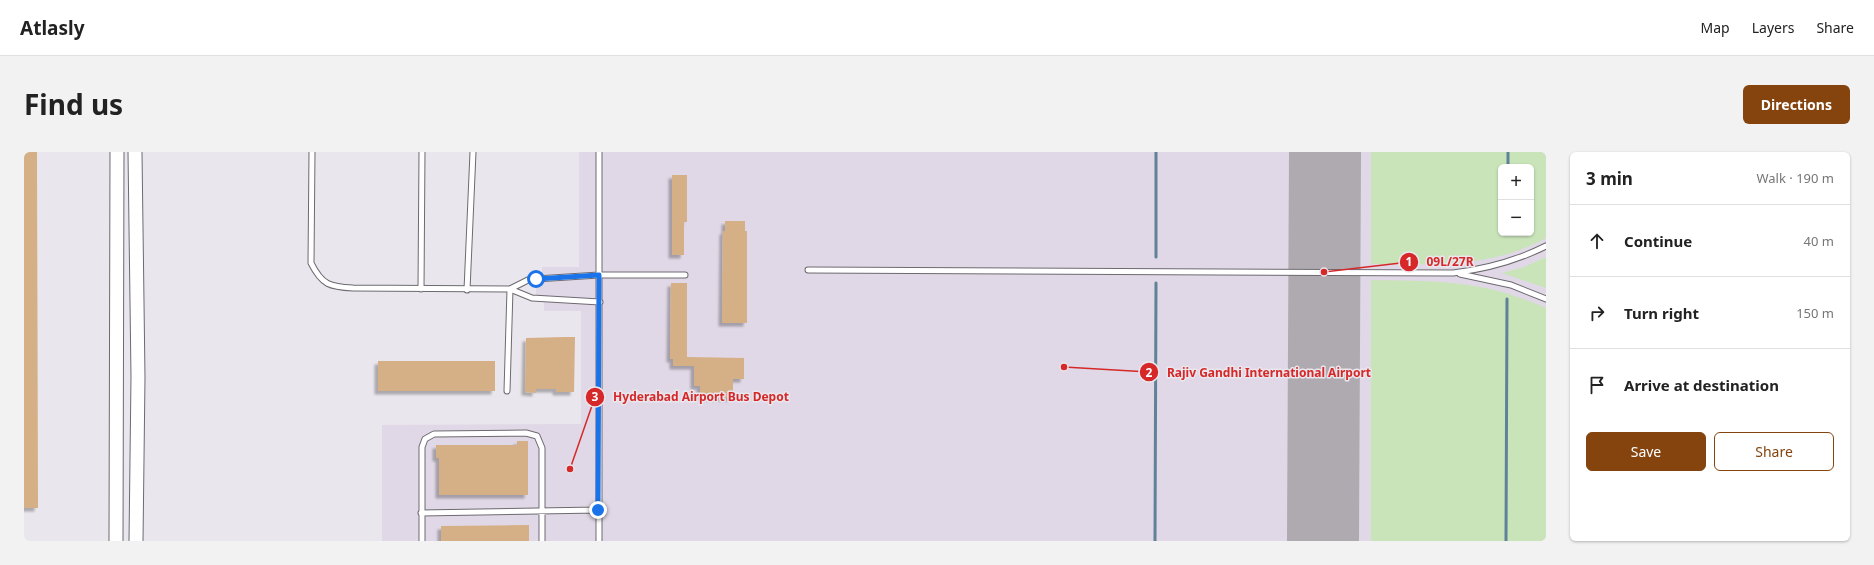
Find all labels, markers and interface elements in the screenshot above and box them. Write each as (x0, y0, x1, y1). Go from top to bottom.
text: Atlasly (20, 15, 85, 41)
text: Map (1701, 18, 1730, 37)
text: Layers (1752, 18, 1794, 37)
text: Share (1816, 18, 1854, 37)
text: Find us (24, 85, 123, 123)
button: Directions (1743, 85, 1850, 124)
map controls (1498, 164, 1534, 236)
button: + (1498, 164, 1534, 200)
text: 3 min (1586, 167, 1633, 190)
text: Walk · 190 m (1756, 169, 1834, 187)
button: − (1498, 200, 1534, 236)
icon: ahead (1586, 230, 1608, 252)
text: Continue (1624, 231, 1692, 251)
text: 40 m (1804, 232, 1834, 250)
callout: 09L/27R (1399, 250, 1482, 274)
text: 1 (1406, 253, 1412, 270)
text: 09L/27R (1426, 253, 1474, 270)
route start (527, 270, 545, 288)
icon: right (1586, 302, 1608, 324)
text: Turn right (1624, 303, 1699, 323)
text: 150 m (1796, 304, 1834, 322)
callout: Rajiv Gandhi International Airport (1139, 360, 1379, 384)
text: 2 (1146, 364, 1153, 381)
text: Rajiv Gandhi International Airport (1167, 364, 1371, 381)
icon: arrive (1586, 374, 1608, 396)
text: Arrive at destination (1624, 375, 1779, 395)
callout: Hyderabad Airport Bus Depot (585, 385, 797, 409)
text: 3 (592, 388, 599, 405)
text: Hyderabad Airport Bus Depot (613, 388, 789, 405)
button: Save (1586, 432, 1706, 471)
button: Share (1714, 432, 1834, 471)
route end (589, 501, 607, 519)

